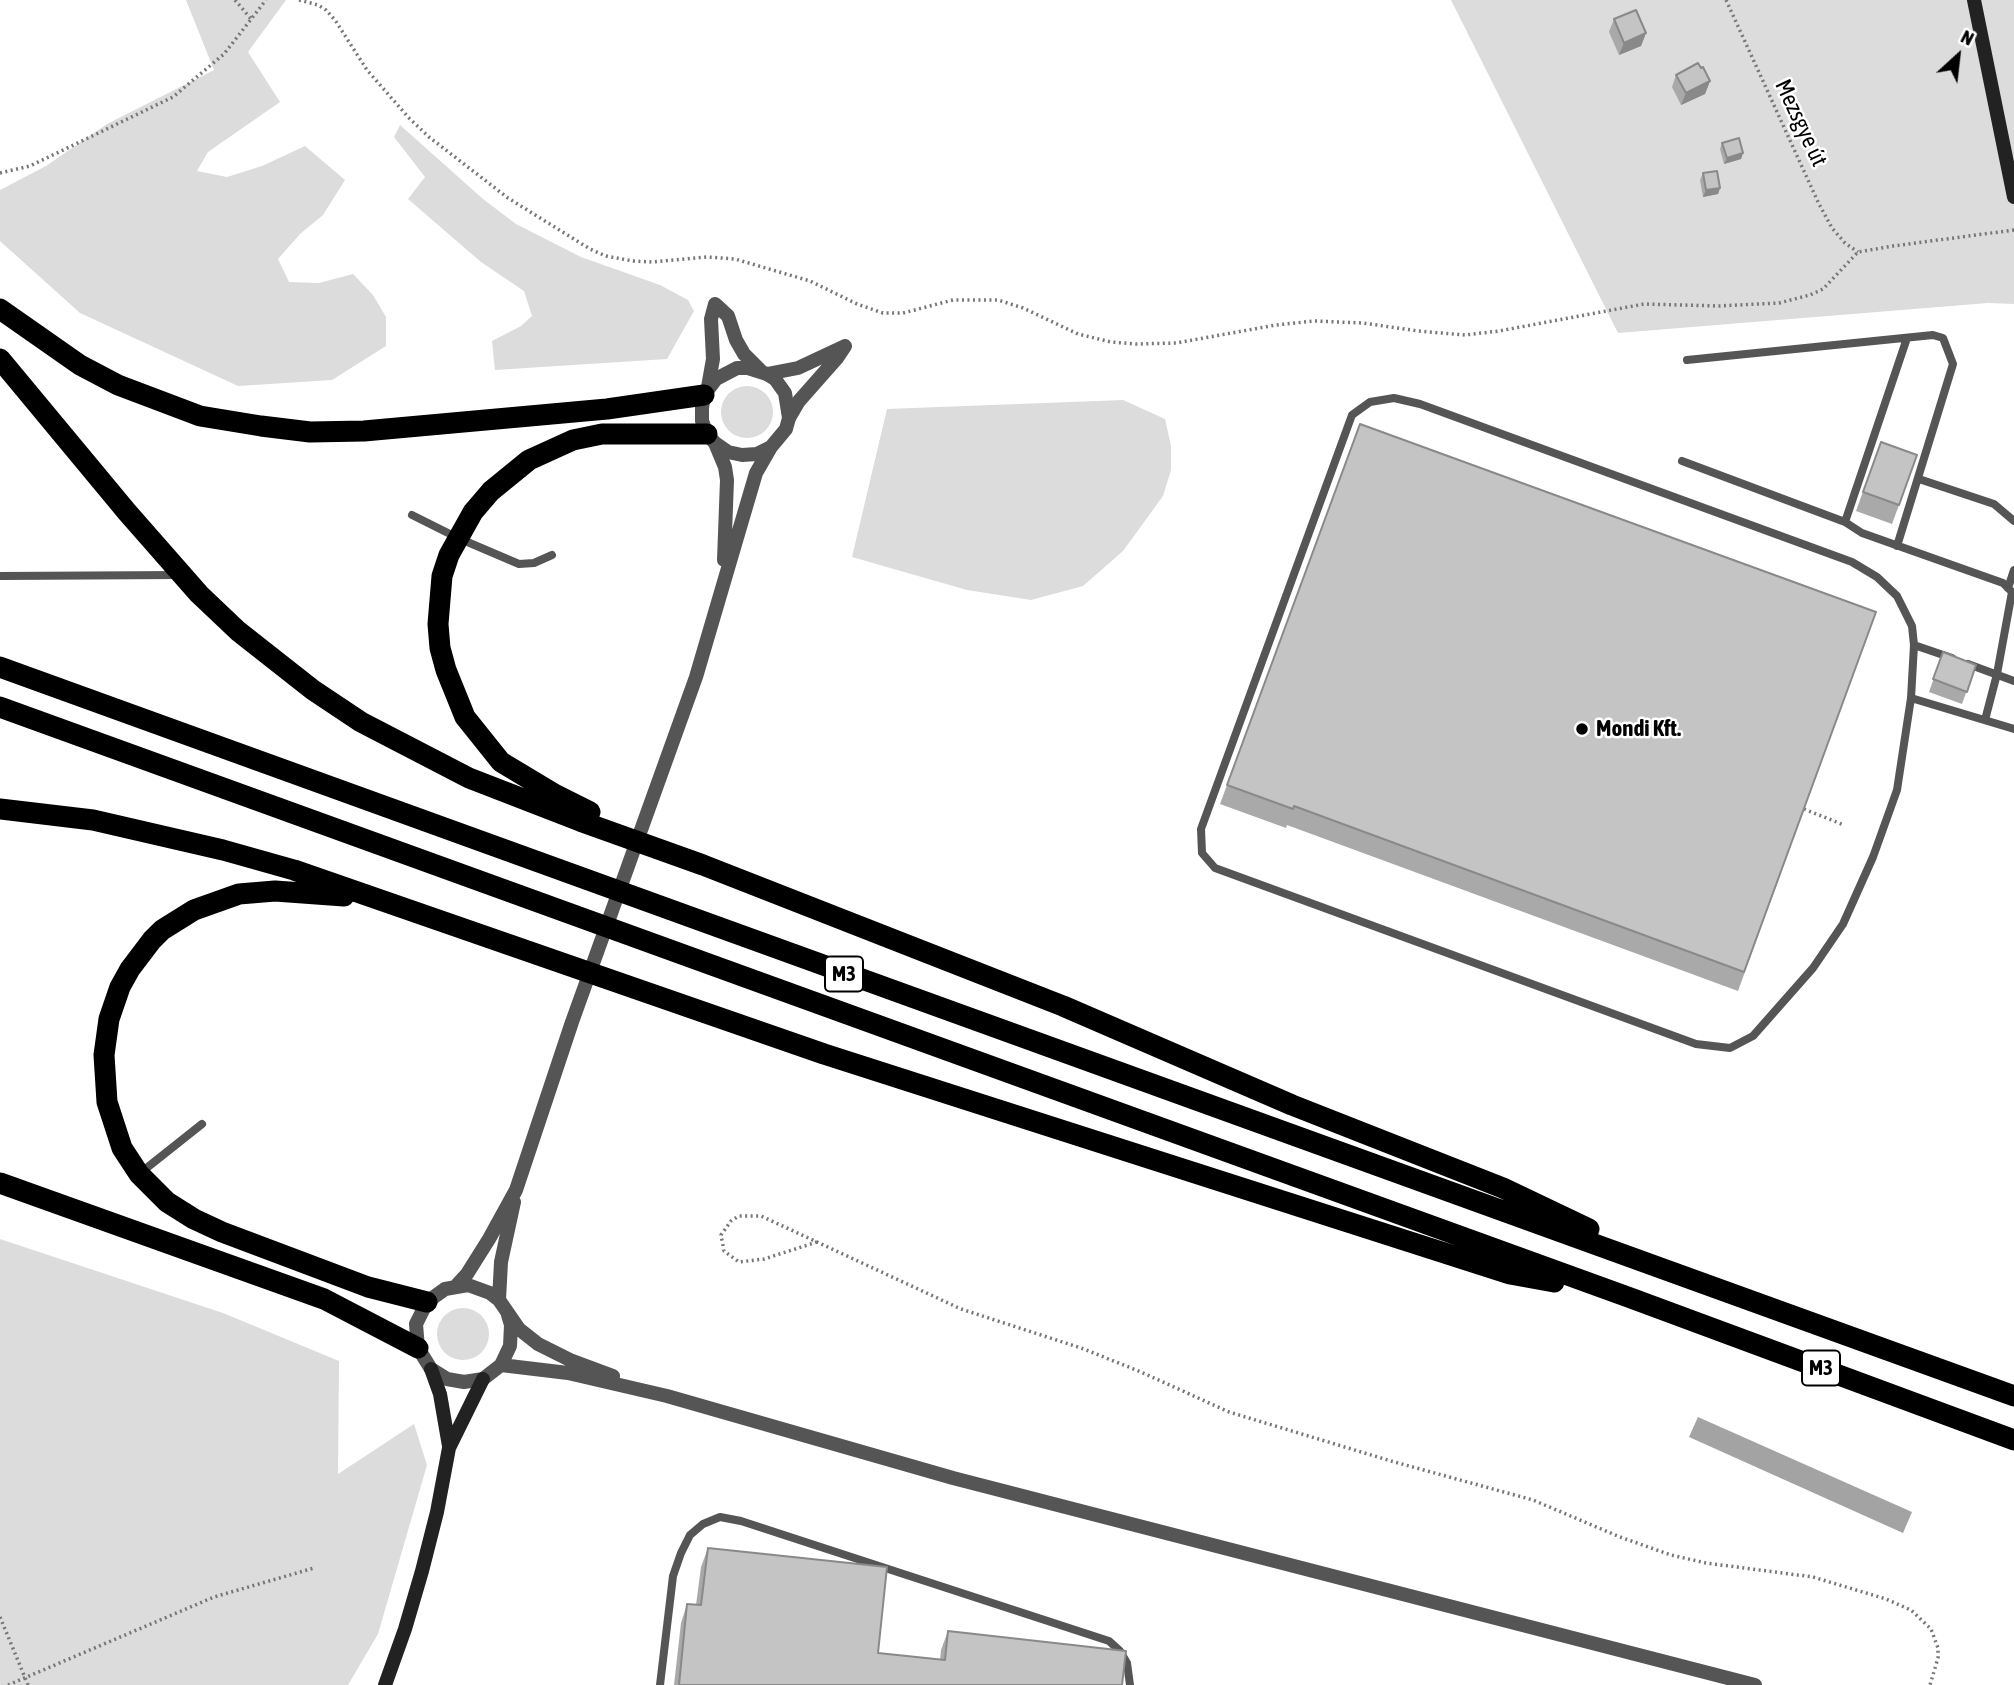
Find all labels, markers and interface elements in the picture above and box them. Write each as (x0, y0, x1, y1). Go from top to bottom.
north arrow (1923, 21, 1993, 91)
text: N (1958, 25, 1978, 50)
street label: Mezsgye út (1769, 75, 1833, 171)
place label: Mondi Kft. (1596, 715, 1681, 743)
marker: Mondi Kft. (1574, 721, 1590, 737)
road number: M3 (825, 956, 863, 992)
road number: M3 (1802, 1350, 1840, 1386)

